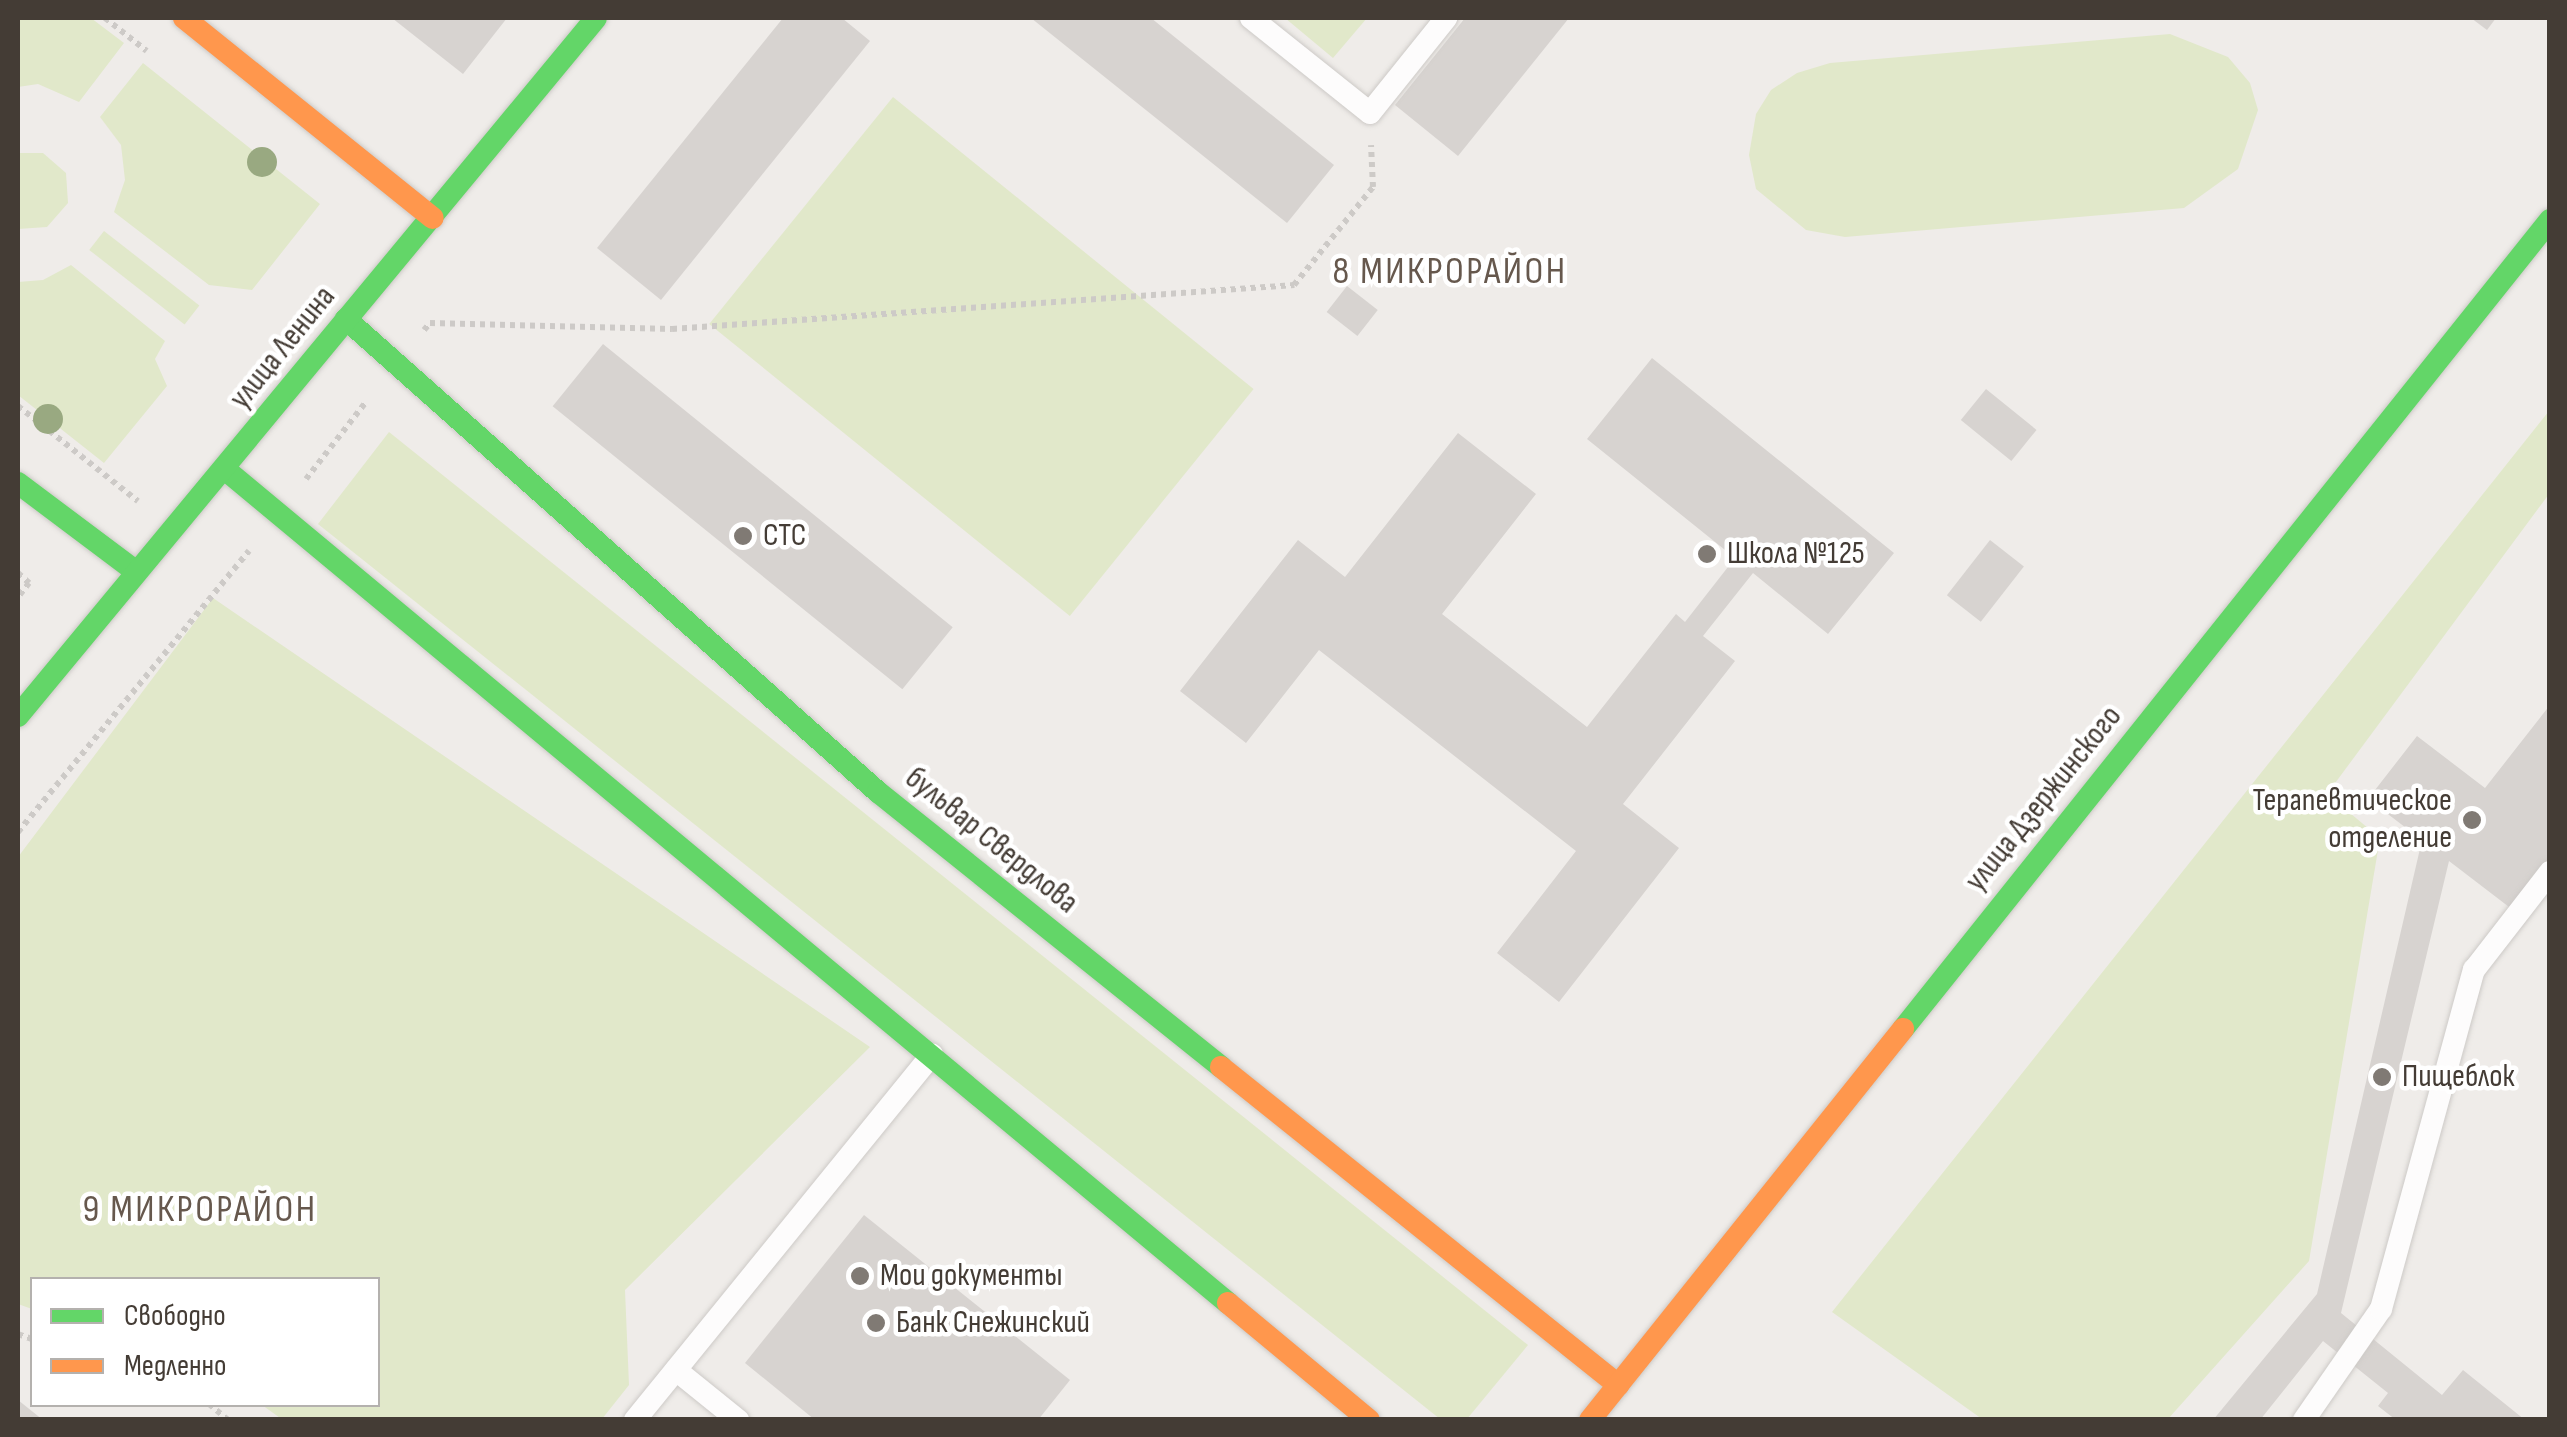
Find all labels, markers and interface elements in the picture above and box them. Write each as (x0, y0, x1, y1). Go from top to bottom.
district label: 8 МИКРОРАЙОН (1332, 249, 1568, 295)
street label: улица Ленина (222, 279, 344, 417)
place label: СТС (763, 517, 806, 555)
marker: СТС (732, 525, 754, 547)
place label: Школа №125 (1727, 535, 1865, 573)
marker: Школа №125 (1696, 543, 1718, 565)
street label: улица Дзержинского (1958, 699, 2130, 899)
street label: бульвар Свердлова (897, 760, 1085, 922)
place label: Терапевтическое отделение (2253, 783, 2452, 858)
marker: Терапевтическое отделение (2461, 809, 2483, 831)
place label: Пищеблок (2402, 1058, 2515, 1096)
marker: Пищеблок (2371, 1066, 2393, 1088)
district label: 9 МИКРОРАЙОН (82, 1187, 318, 1233)
place label: Мои документы (880, 1257, 1062, 1295)
marker: Мои документы (849, 1265, 871, 1287)
legend (30, 1277, 380, 1407)
text: Свободно (124, 1298, 226, 1334)
place label: Банк Снежинский (896, 1304, 1090, 1342)
marker: Банк Снежинский (865, 1312, 887, 1334)
text: Медленно (124, 1348, 226, 1384)

